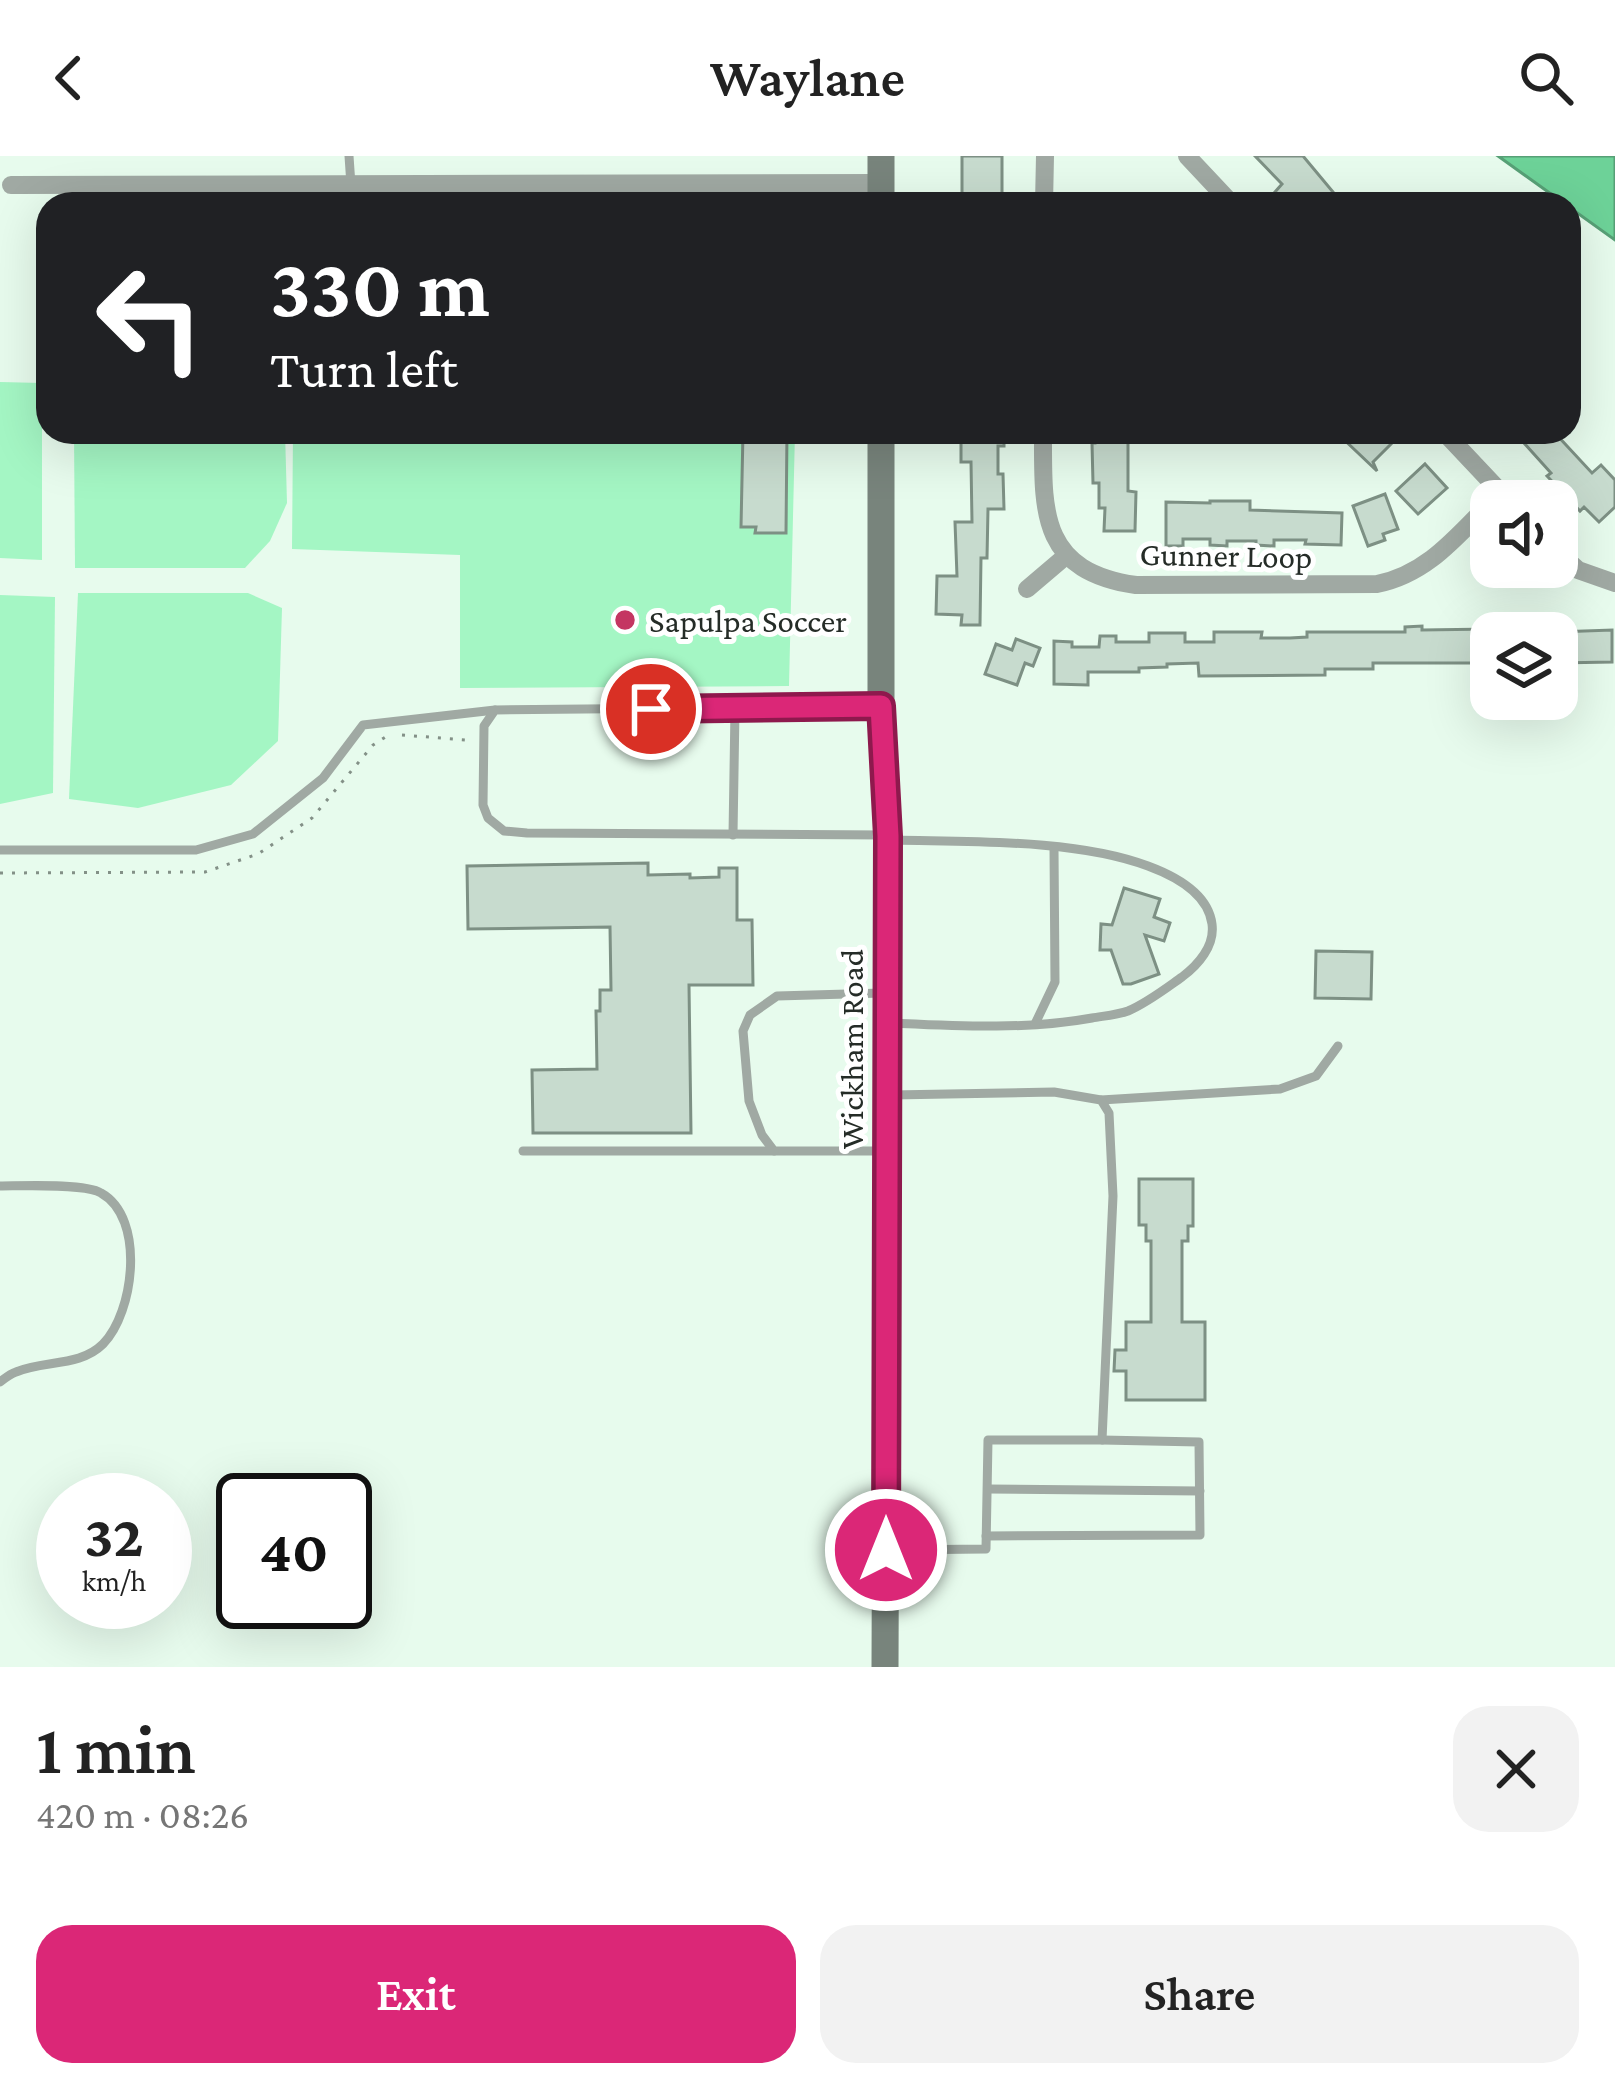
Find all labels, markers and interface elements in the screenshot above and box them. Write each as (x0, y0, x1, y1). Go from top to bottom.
icon: back (36, 45, 102, 111)
icon: search (1513, 45, 1579, 111)
text: Waylane (710, 48, 905, 108)
icon: left (72, 240, 228, 396)
text: 330 m (270, 241, 490, 334)
text: Turn left (270, 339, 458, 399)
map controls (1470, 480, 1578, 720)
button: sound (1470, 480, 1578, 588)
street label: Gunner Loop (1139, 535, 1313, 575)
place label: Sapulpa Soccer (649, 602, 847, 639)
marker: Sapulpa Soccer (612, 607, 638, 633)
button: layers (1470, 612, 1578, 720)
pin (600, 658, 702, 760)
icon: arrive (618, 676, 684, 742)
street label: Wickham Road (833, 949, 870, 1149)
speed limit sign: 40 (216, 1473, 372, 1629)
position arrow (823, 1487, 949, 1613)
text: 32 (84, 1502, 144, 1569)
text: km/h (82, 1564, 146, 1597)
button: close (1453, 1706, 1579, 1832)
text: 1 min (36, 1708, 196, 1788)
text: 420 m · 08:26 (36, 1793, 249, 1836)
button: Exit (36, 1925, 796, 2063)
button: Share (820, 1925, 1579, 2063)

